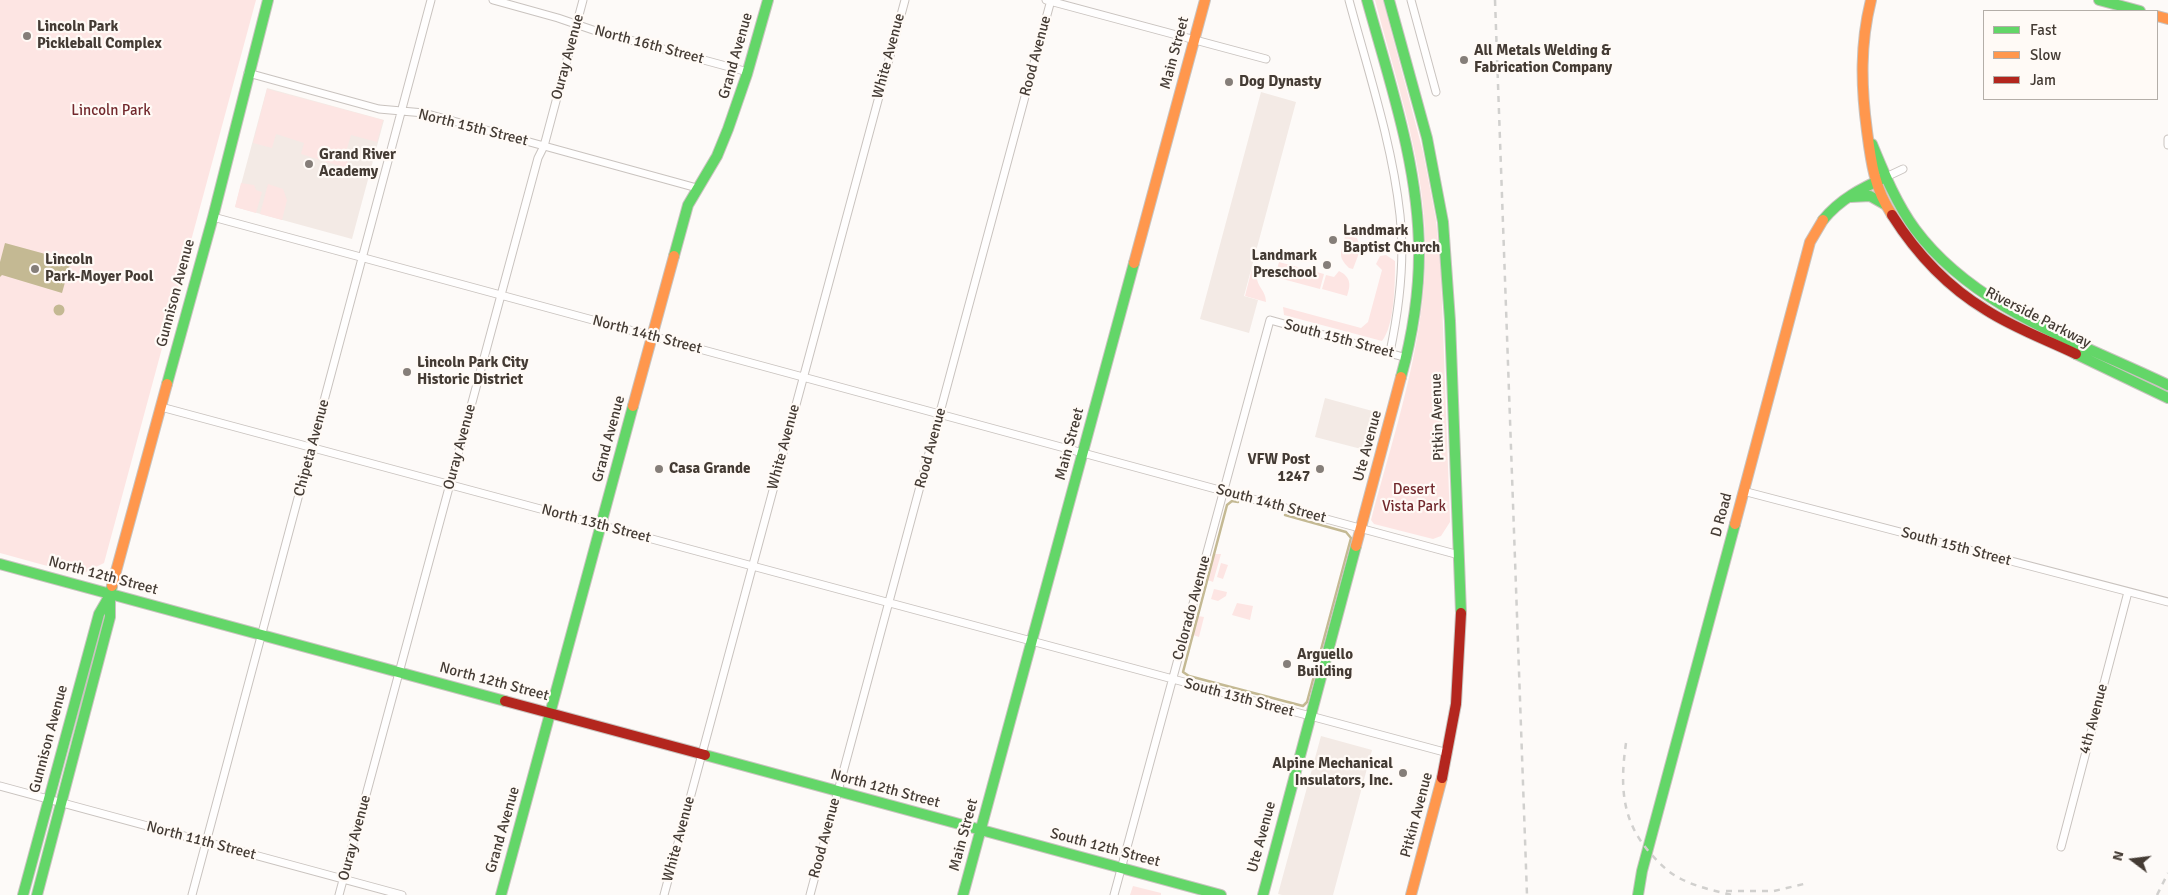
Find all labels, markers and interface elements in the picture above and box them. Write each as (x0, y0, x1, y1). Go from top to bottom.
legend (1983, 10, 2158, 100)
street label: Grand Avenue (715, 11, 757, 101)
street label: White Avenue (869, 11, 909, 101)
street label: Ouray Avenue (548, 12, 588, 102)
street label: Rood Avenue (1017, 14, 1055, 98)
street label: Main Street (1157, 15, 1193, 91)
place label: Lincoln Park Pickleball Complex (37, 18, 162, 53)
text: Fast (2030, 21, 2057, 39)
street label: North 16th Street (592, 22, 706, 68)
marker: Lincoln Park Pickleball Complex (21, 30, 33, 42)
place label: All Metals Welding & Fabrication Company (1474, 42, 1612, 77)
text: Slow (2030, 46, 2061, 64)
marker: All Metals Welding & Fabrication Company (1458, 54, 1470, 66)
text: Jam (2030, 71, 2056, 89)
place label: Dog Dynasty (1239, 73, 1321, 91)
marker: Dog Dynasty (1223, 76, 1235, 88)
park label: Lincoln Park (71, 102, 151, 120)
street label: North 15th Street (416, 106, 530, 150)
place label: Grand River Academy (319, 146, 396, 181)
marker: Grand River Academy (303, 158, 315, 170)
place label: Landmark Baptist Church (1343, 222, 1440, 257)
marker: Landmark Baptist Church (1327, 234, 1339, 246)
street label: Gunnison Avenue (153, 237, 199, 349)
place label: Landmark Preschool (1252, 247, 1317, 282)
place label: Lincoln Park-Moyer Pool (45, 251, 153, 286)
marker: Landmark Preschool (1321, 259, 1333, 271)
marker: Lincoln Park-Moyer Pool (29, 263, 41, 275)
street label: Riverside Parkway (1982, 284, 2094, 352)
street label: North 14th Street (590, 312, 704, 358)
street label: South 15th Street (1282, 316, 1396, 362)
place label: Lincoln Park City Historic District (417, 354, 528, 389)
marker: Lincoln Park City Historic District (401, 366, 413, 378)
street label: Pitkin Avenue (1427, 373, 1449, 461)
street label: Grand Avenue (589, 394, 629, 484)
street label: Chipeta Avenue (290, 397, 334, 499)
street label: Ouray Avenue (440, 402, 480, 492)
street label: White Avenue (764, 402, 804, 492)
street label: Rood Avenue (912, 406, 950, 490)
street label: Main Street (1052, 406, 1088, 482)
street label: Ute Avenue (1350, 408, 1386, 484)
place label: VFW Post 1247 (1247, 451, 1310, 486)
place label: Casa Grande (669, 460, 751, 478)
marker: Casa Grande (653, 463, 665, 475)
marker: VFW Post 1247 (1314, 463, 1326, 475)
street label: South 14th Street (1214, 481, 1328, 527)
park label: Desert Vista Park (1382, 481, 1446, 516)
street label: D Road (1707, 491, 1737, 539)
street label: North 13th Street (539, 501, 653, 547)
street label: South 15th Street (1899, 524, 2013, 570)
street label: North 12th Street (46, 553, 160, 599)
street label: Colorado Avenue (1169, 554, 1215, 662)
place label: Arguello Building (1297, 646, 1353, 681)
marker: Arguello Building (1281, 658, 1293, 670)
street label: North 12th Street (437, 659, 551, 705)
street label: South 13th Street (1182, 675, 1296, 721)
street label: 4th Avenue (2076, 682, 2112, 756)
street label: Gunnison Avenue (26, 683, 72, 795)
place label: Alpine Mechanical Insulators, Inc. (1272, 755, 1393, 790)
street label: North 12th Street (828, 766, 942, 812)
marker: Alpine Mechanical Insulators, Inc. (1397, 767, 1409, 779)
street label: Pitkin Avenue (1397, 770, 1437, 860)
street label: Grand Avenue (482, 785, 524, 875)
street label: Ouray Avenue (335, 793, 375, 883)
street label: White Avenue (659, 794, 699, 884)
street label: Rood Avenue (806, 796, 844, 880)
street label: Main Street (946, 797, 982, 873)
street label: Ute Avenue (1244, 799, 1280, 875)
street label: North 11th Street (144, 818, 258, 864)
street label: South 12th Street (1048, 825, 1162, 871)
north arrow (2108, 835, 2158, 885)
text: N (2109, 849, 2128, 863)

